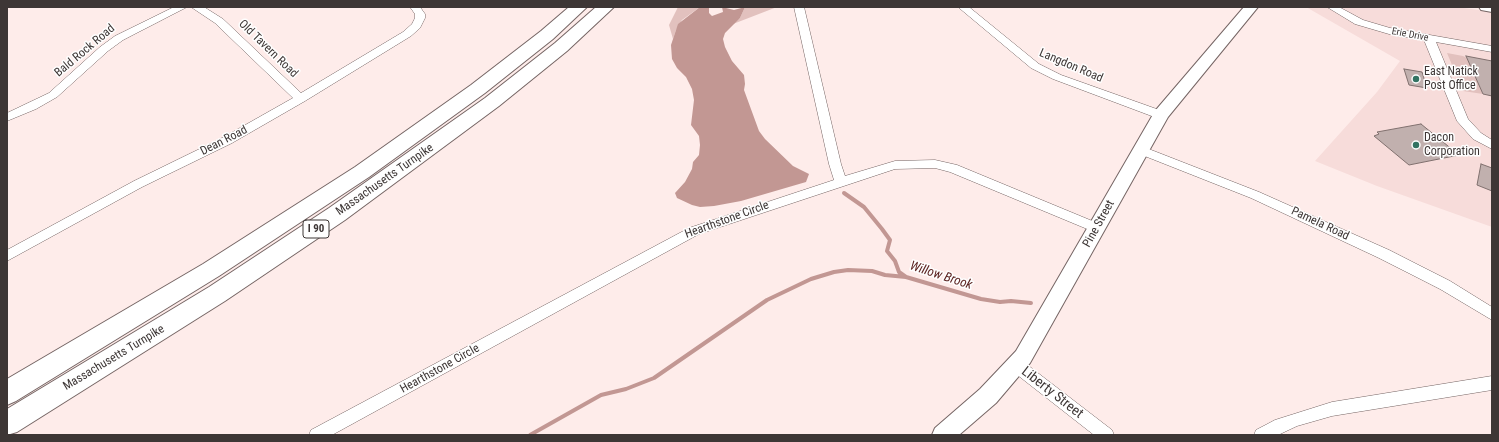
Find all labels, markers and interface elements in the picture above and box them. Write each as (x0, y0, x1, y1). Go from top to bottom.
street label: Old Tavern Road (235, 17, 301, 81)
street label: Bald Rock Road (52, 22, 118, 80)
street label: Erie Drive (1391, 26, 1429, 44)
street label: Langdon Road (1037, 46, 1105, 86)
place label: East Natick Post Office (1424, 65, 1478, 93)
marker: East Natick Post Office (1411, 74, 1421, 84)
street label: Dean Road (198, 123, 250, 159)
place label: Dacon Corporation (1424, 131, 1480, 159)
marker: Dacon Corporation (1411, 140, 1421, 150)
street label: Massachusetts Turnpike (334, 141, 436, 219)
street label: Hearthstone Circle (683, 198, 771, 242)
street label: Pine Street (1080, 198, 1118, 250)
street label: Pamela Road (1289, 204, 1351, 244)
road number: I 90 (303, 220, 329, 238)
water label: Willow Brook (908, 259, 974, 293)
street label: Massachusetts Turnpike (61, 322, 167, 394)
street label: Hearthstone Circle (398, 341, 482, 397)
street label: Liberty Street (1018, 364, 1086, 422)

